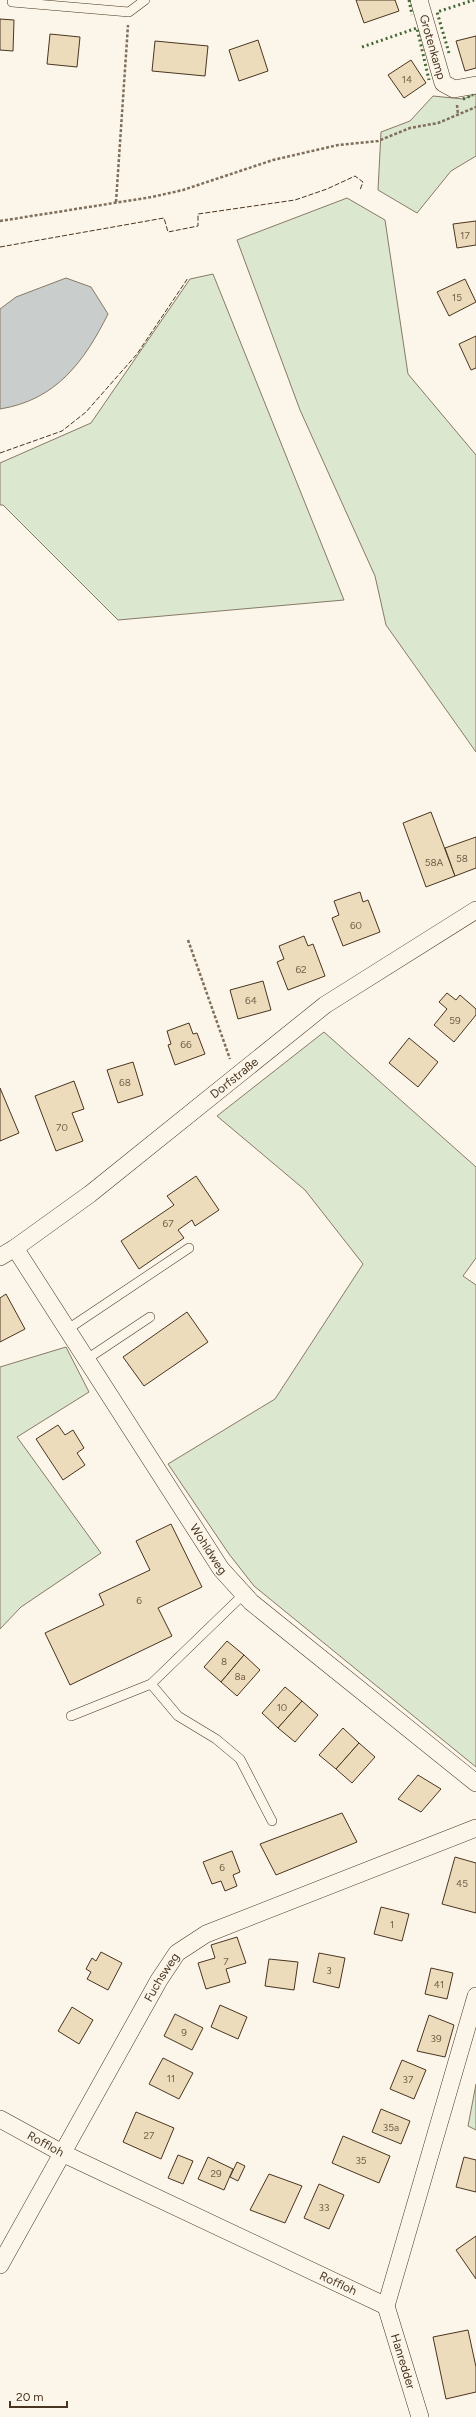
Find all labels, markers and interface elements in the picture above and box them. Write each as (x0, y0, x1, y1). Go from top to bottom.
street label: Grotenkamp (417, 13, 449, 81)
house number: 14 (402, 73, 412, 86)
house number: 17 (460, 229, 470, 242)
house number: 15 (452, 291, 462, 304)
house number: 58 (456, 852, 468, 865)
house number: 58A (425, 856, 444, 869)
house number: 60 (350, 919, 362, 932)
house number: 62 (295, 963, 307, 976)
house number: 64 (245, 994, 257, 1007)
house number: 59 (449, 1014, 461, 1027)
house number: 66 (180, 1038, 192, 1051)
street label: Dorfstraße (207, 1054, 261, 1101)
house number: 68 (119, 1076, 131, 1089)
house number: 70 (56, 1121, 68, 1134)
house number: 67 (162, 1217, 174, 1230)
street label: Wohldweg (187, 1521, 230, 1578)
house number: 6 (136, 1594, 142, 1607)
house number: 8 (221, 1655, 227, 1668)
house number: 8a (234, 1670, 246, 1683)
house number: 10 (277, 1701, 287, 1714)
house number: 6 (219, 1861, 225, 1874)
house number: 45 (456, 1877, 468, 1890)
house number: 1 (390, 1918, 394, 1931)
street label: Fuchsweg (141, 1950, 182, 2004)
house number: 7 (223, 1955, 229, 1968)
house number: 3 (326, 1964, 332, 1977)
house number: 41 (434, 1978, 444, 1991)
house number: 9 (181, 2026, 187, 2039)
house number: 39 (430, 2032, 442, 2045)
house number: 11 (167, 2072, 175, 2085)
house number: 37 (403, 2073, 414, 2086)
house number: 35a (383, 2121, 399, 2134)
street label: Roffloh (25, 2128, 67, 2160)
house number: 27 (144, 2129, 155, 2142)
house number: 35 (355, 2154, 367, 2167)
house number: 29 (210, 2167, 222, 2180)
house number: 33 (319, 2201, 329, 2214)
street label: Roffloh (317, 2269, 359, 2298)
street label: Hanredder (388, 2332, 418, 2391)
scale bar (10, 2383, 67, 2409)
text: 20 m (16, 2390, 44, 2404)

